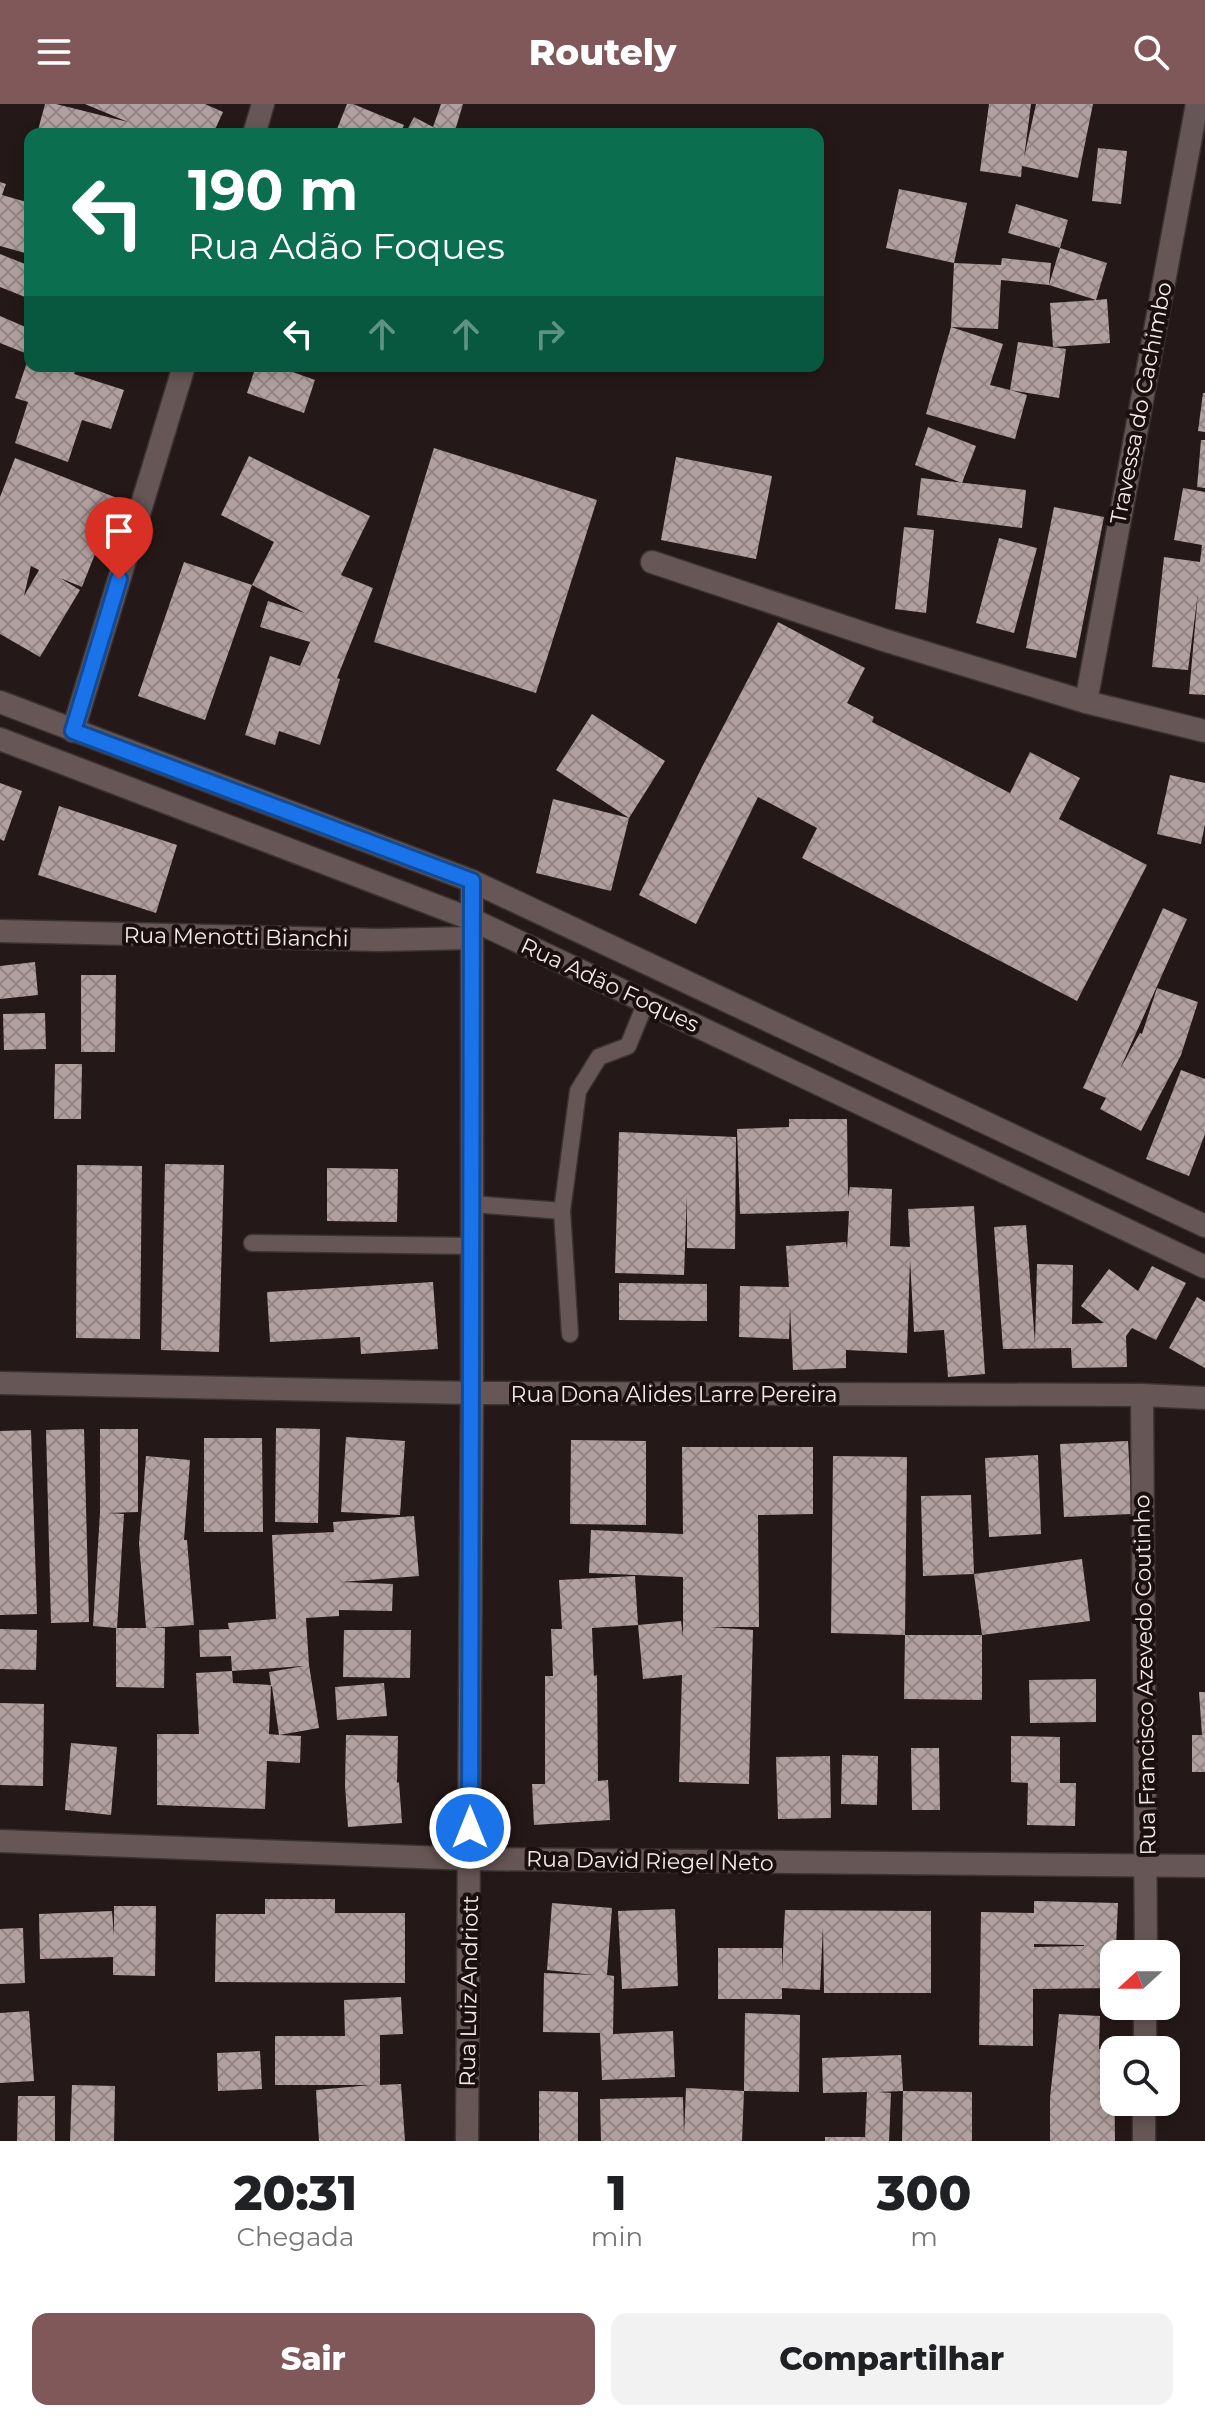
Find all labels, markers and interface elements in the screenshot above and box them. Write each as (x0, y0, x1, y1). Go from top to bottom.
icon: menu (32, 30, 76, 74)
text: Routely (529, 30, 676, 74)
icon: search (1129, 30, 1173, 74)
text: 190 m (188, 156, 358, 224)
icon: left (56, 160, 160, 264)
text: Rua Adão Foques (188, 224, 505, 268)
street label: Travessa do Cachimbo (1104, 280, 1178, 526)
icon: left (276, 312, 320, 356)
icon: ahead (360, 312, 404, 356)
icon: ahead (444, 312, 488, 356)
icon: right (528, 312, 572, 356)
pin (85, 497, 153, 579)
icon: arrive (97, 509, 141, 553)
street label: Rua Menotti Bianchi (123, 922, 349, 952)
street label: Rua Adão Foques (517, 932, 704, 1038)
street label: Rua Dona Alides Larre Pereira (511, 1381, 837, 1408)
street label: Rua Francisco Azevedo Coutinho (1128, 1494, 1162, 1856)
position arrow (428, 1786, 512, 1870)
street label: Rua David Riegel Neto (526, 1845, 774, 1877)
street label: Rua Luiz Andriott (454, 1895, 484, 2087)
north arrow (1100, 1940, 1180, 2020)
map controls (1100, 1940, 1180, 2116)
button: search (1100, 2036, 1180, 2116)
text: 20:31 (234, 2164, 357, 2222)
text: 1 (607, 2164, 627, 2222)
text: 300 (877, 2164, 971, 2222)
text: Chegada (237, 2221, 354, 2253)
text: min (591, 2221, 643, 2253)
text: m (910, 2221, 938, 2253)
button: Sair (32, 2313, 595, 2405)
button: Compartilhar (611, 2313, 1173, 2405)

